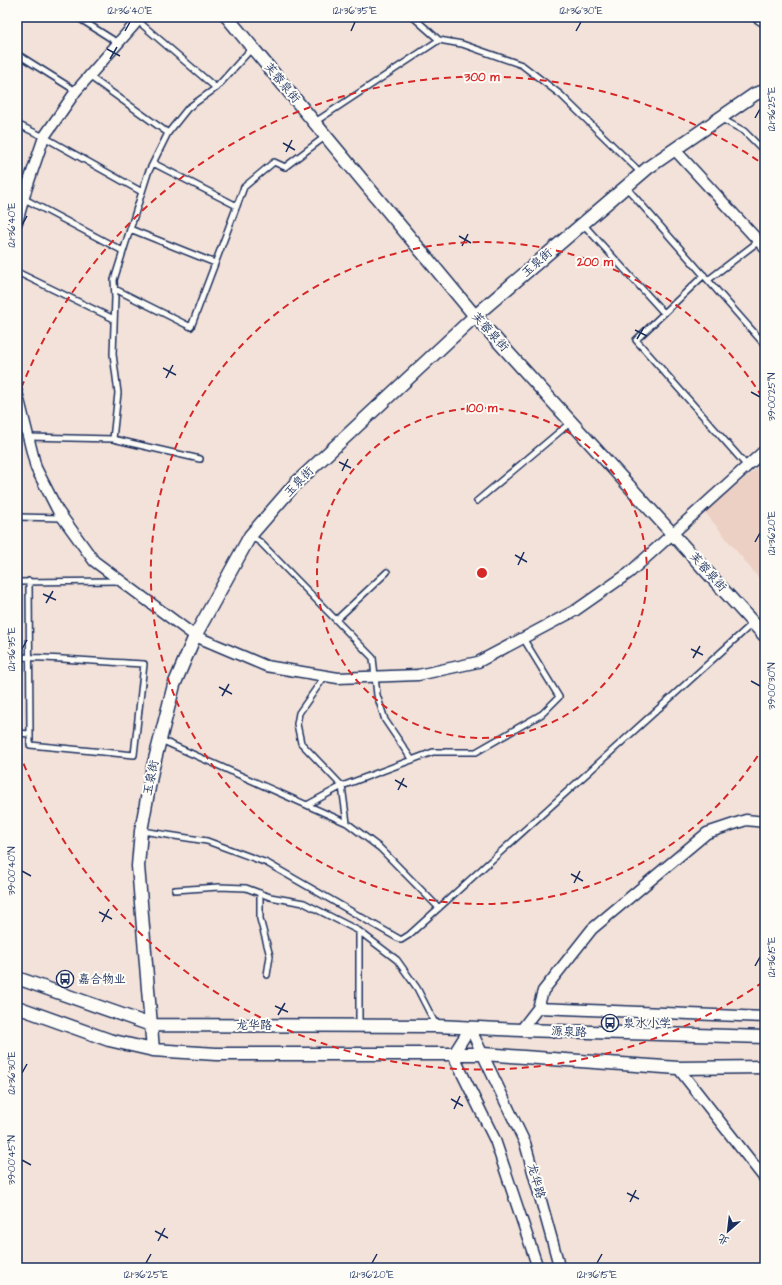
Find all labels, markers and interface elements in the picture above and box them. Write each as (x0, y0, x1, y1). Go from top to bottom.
text: 121°36'40"E (108, 4, 153, 18)
text: 121°36'35"E (333, 4, 377, 18)
text: 121°36'30"E (559, 4, 603, 18)
street label: 芙蓉泉街 (260, 59, 304, 107)
text: 300 m (463, 69, 500, 86)
text: 121°36'25"E (765, 87, 779, 131)
text: 121°36'40"E (5, 202, 19, 247)
street label: 玉泉街 (518, 245, 556, 281)
text: 200 m (576, 254, 614, 271)
street label: 芙蓉泉街 (468, 308, 512, 356)
text: 39°00'25"N (765, 373, 779, 421)
text: 100 m (467, 400, 498, 417)
street label: 玉泉街 (280, 463, 318, 501)
text: 121°36'20"E (765, 511, 779, 555)
street label: 芙蓉泉街 (686, 548, 730, 596)
centre of rings (475, 566, 489, 580)
text: 121°36'35"E (5, 627, 19, 671)
text: 39°00'30"N (765, 662, 779, 710)
street label: 玉泉街 (139, 759, 163, 797)
text: 39°00'40"N (5, 847, 19, 895)
text: 121°36'15"E (765, 937, 779, 977)
bus stop icon: 嘉合物业 (55, 969, 75, 989)
place label: 嘉合物业 (78, 971, 126, 988)
bus stop icon: 泉水小学 (600, 1013, 620, 1033)
place label: 泉水小学 (623, 1015, 671, 1032)
street label: 龙华路 (236, 1017, 272, 1034)
street label: 源泉路 (551, 1023, 587, 1041)
text: 121°36'30"E (5, 1051, 19, 1095)
text: 39°00'45"N (5, 1135, 19, 1185)
street label: 龙华路 (523, 1161, 549, 1201)
north arrow (708, 1211, 748, 1251)
text: 北 (715, 1230, 732, 1249)
text: 121°36'25"E (124, 1268, 168, 1282)
text: 121°36'20"E (350, 1268, 394, 1282)
text: 121°36'15"E (577, 1268, 617, 1282)

